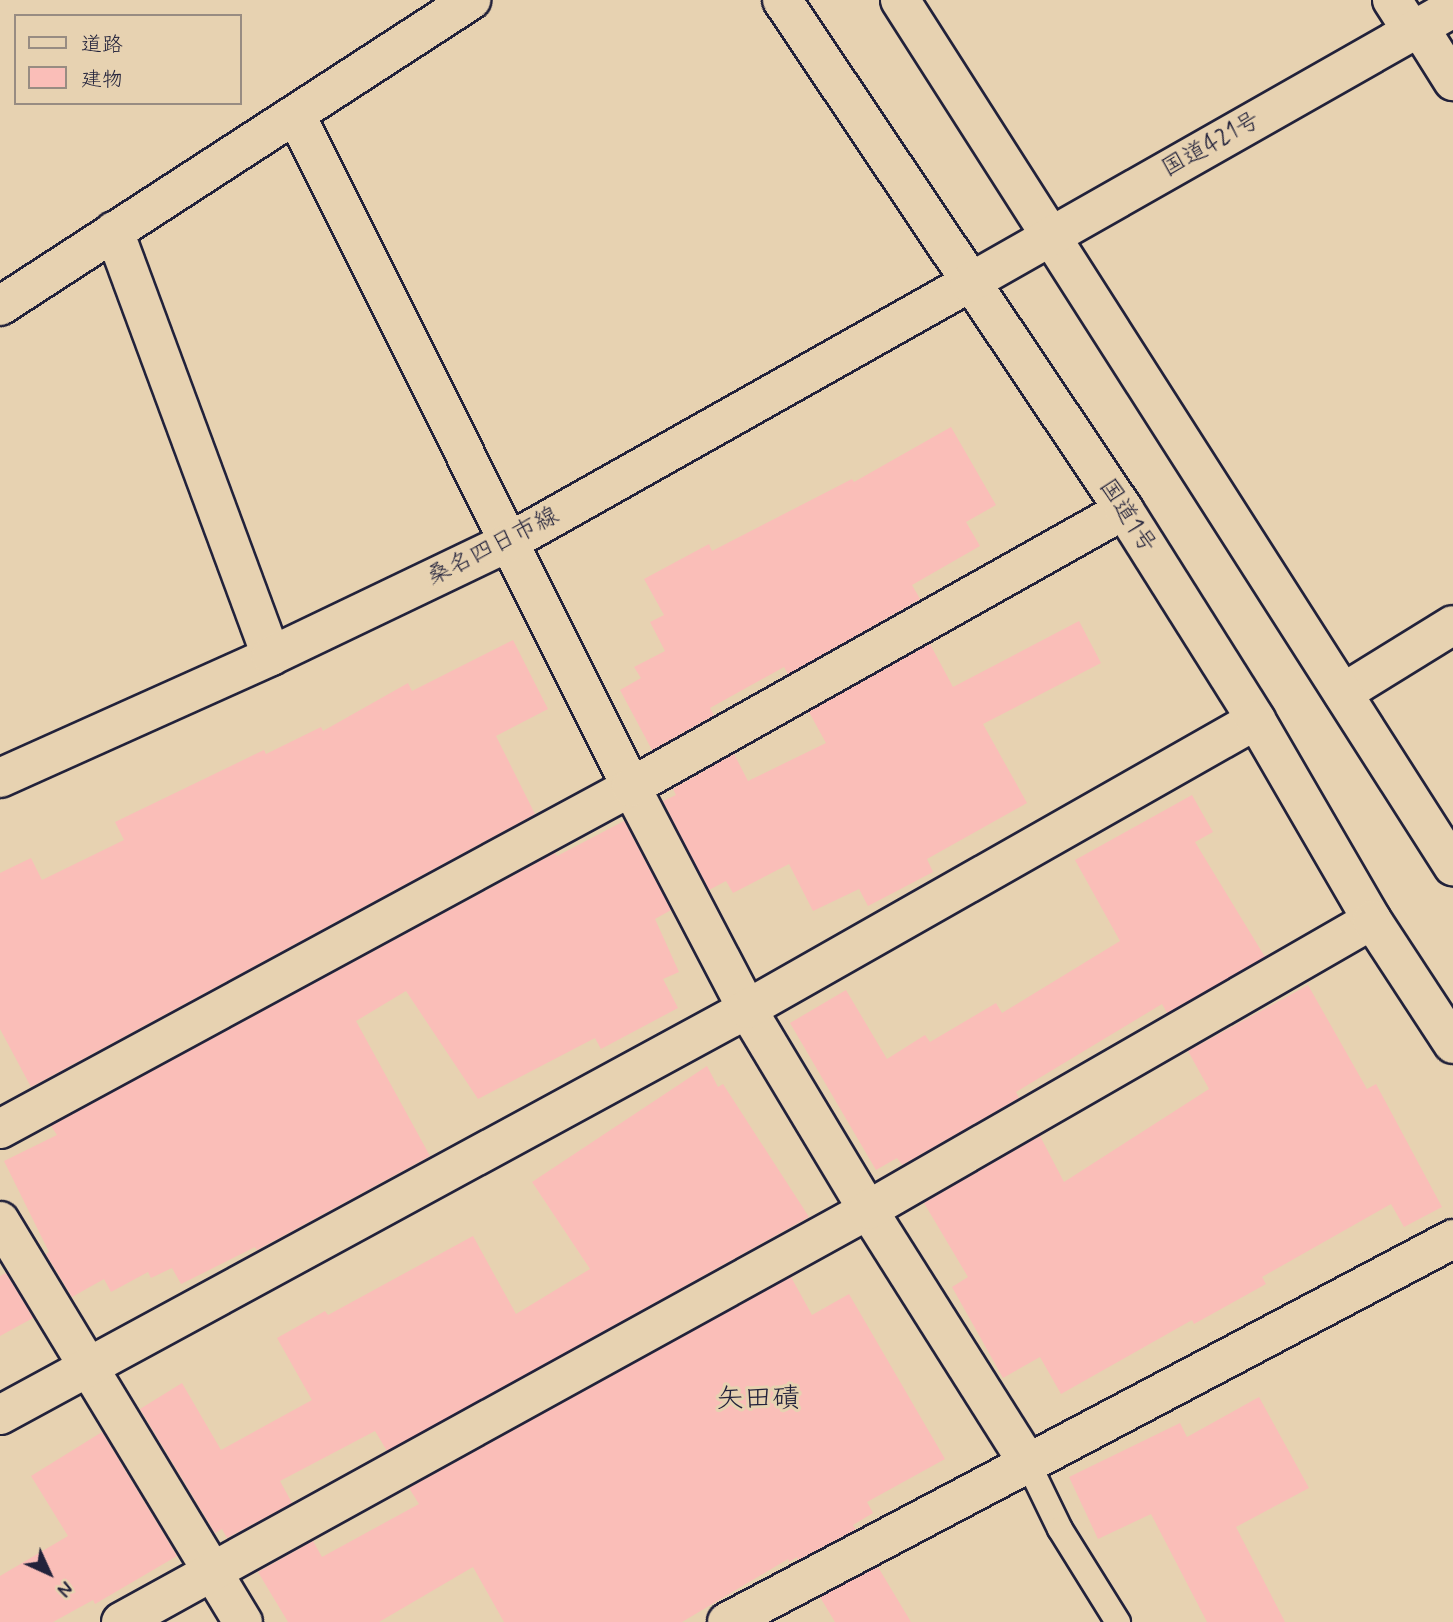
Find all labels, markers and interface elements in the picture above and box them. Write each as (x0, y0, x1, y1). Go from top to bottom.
legend (14, 14, 242, 105)
text: 道路 (81, 31, 123, 59)
text: 建物 (81, 66, 123, 94)
street label: 国道421号 (1157, 106, 1265, 184)
street label: 国道1号 (1092, 473, 1162, 559)
street label: 桑名四日市線 (422, 501, 564, 593)
district label: 矢田磧 (716, 1383, 800, 1417)
north arrow (14, 1538, 84, 1608)
text: N (51, 1575, 78, 1602)

